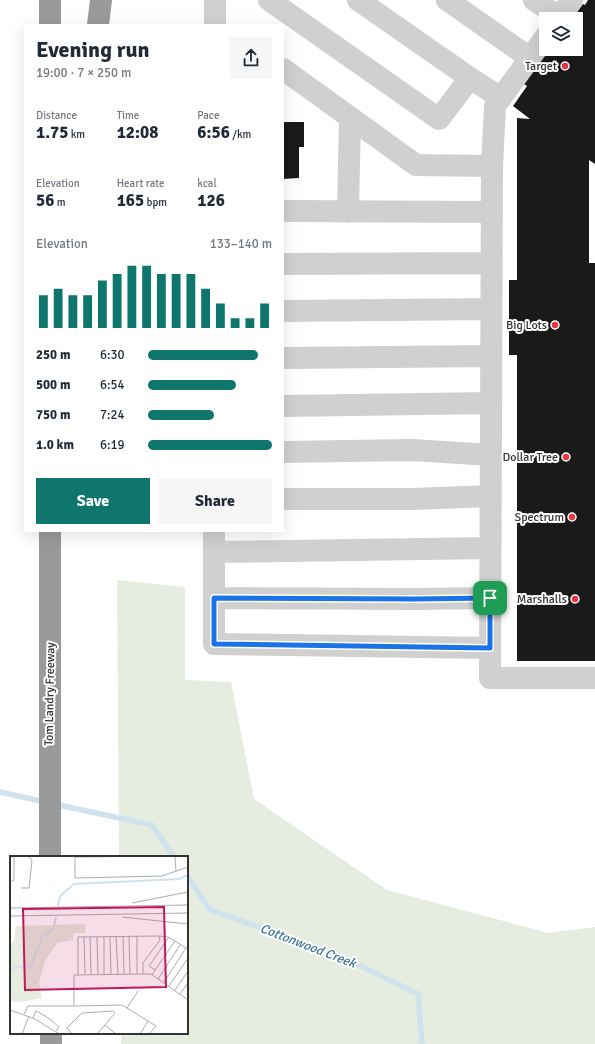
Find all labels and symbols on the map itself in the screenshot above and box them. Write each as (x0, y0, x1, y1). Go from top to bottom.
place label: Target (525, 59, 557, 74)
marker: Target (560, 61, 570, 71)
place label: Big Lots (506, 318, 547, 333)
marker: Big Lots (550, 320, 560, 330)
place label: Dollar Tree (502, 450, 558, 465)
marker: Dollar Tree (561, 452, 571, 462)
place label: Spectrum (515, 510, 564, 525)
marker: Spectrum (567, 512, 577, 522)
pin (473, 581, 507, 615)
place label: Marshalls (517, 592, 567, 607)
marker: Marshalls (570, 594, 580, 604)
street label: Tom Landry Freeway (42, 642, 58, 746)
inset map (10, 856, 188, 1034)
water label: Cottonwood Creek (258, 920, 360, 972)

